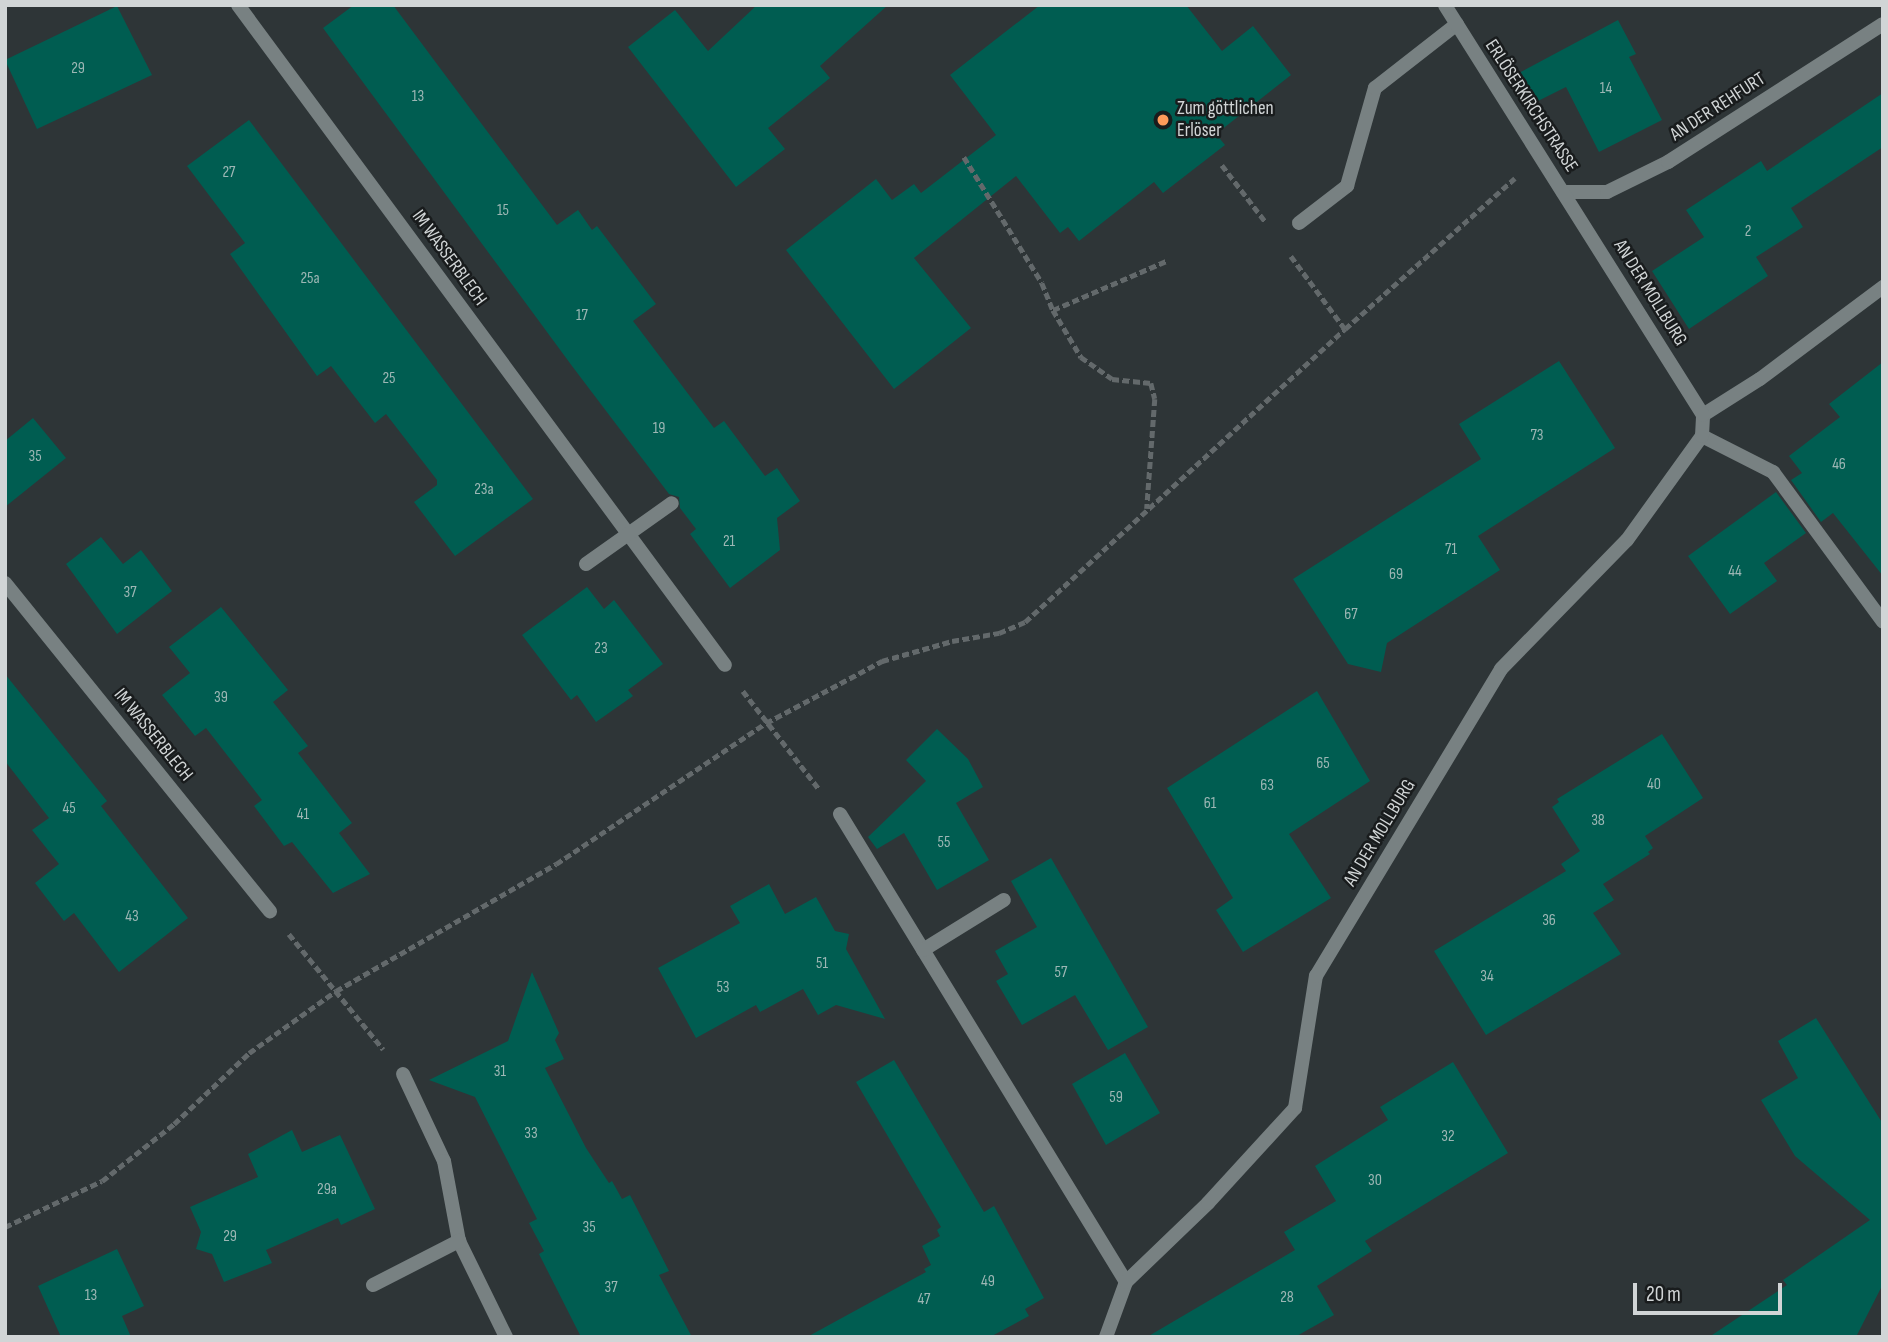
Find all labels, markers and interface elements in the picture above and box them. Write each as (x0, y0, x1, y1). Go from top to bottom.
street label: ERLÖSERKIRCHSTRASSE (1480, 35, 1582, 177)
house number: 29 (71, 59, 85, 79)
street label: AN DER REHFURT (1666, 68, 1770, 146)
house number: 14 (1600, 79, 1612, 99)
house number: 13 (412, 87, 424, 107)
place label: Zum göttlichen Erlöser (1177, 98, 1274, 142)
marker: Zum göttlichen Erlöser (1155, 112, 1171, 128)
house number: 27 (222, 163, 236, 183)
house number: 15 (497, 201, 509, 221)
street label: IM WASSERBLECH (407, 206, 491, 310)
house number: 2 (1745, 222, 1751, 242)
street label: AN DER MOLLBURG (1608, 236, 1692, 350)
house number: 25a (300, 269, 320, 289)
house number: 17 (576, 306, 588, 326)
house number: 25 (382, 369, 396, 389)
house number: 19 (653, 419, 665, 439)
house number: 73 (1530, 426, 1544, 446)
house number: 35 (28, 447, 42, 467)
house number: 46 (1832, 455, 1846, 475)
house number: 23a (474, 480, 494, 500)
house number: 21 (723, 532, 735, 552)
house number: 71 (1445, 540, 1457, 560)
house number: 44 (1728, 562, 1742, 582)
house number: 69 (1389, 565, 1403, 585)
house number: 37 (123, 583, 137, 603)
house number: 67 (1344, 605, 1358, 625)
house number: 23 (594, 639, 608, 659)
street label: IM WASSERBLECH (109, 684, 197, 786)
house number: 39 (214, 688, 228, 708)
house number: 65 (1316, 754, 1330, 774)
street label: AN DER MOLLBURG (1339, 775, 1421, 891)
house number: 40 (1647, 775, 1661, 795)
house number: 63 (1260, 776, 1274, 796)
house number: 61 (1204, 794, 1216, 814)
house number: 45 (62, 799, 76, 819)
house number: 41 (297, 805, 309, 825)
house number: 38 (1591, 811, 1605, 831)
house number: 55 (938, 833, 950, 853)
house number: 43 (125, 907, 139, 927)
house number: 36 (1542, 911, 1556, 931)
house number: 51 (816, 954, 828, 974)
house number: 57 (1055, 963, 1067, 983)
house number: 34 (1480, 967, 1494, 987)
house number: 53 (716, 978, 730, 998)
house number: 31 (494, 1062, 506, 1082)
house number: 59 (1109, 1088, 1123, 1108)
house number: 33 (524, 1124, 538, 1144)
house number: 32 (1441, 1127, 1455, 1147)
house number: 30 (1368, 1171, 1382, 1191)
house number: 29a (317, 1180, 337, 1200)
house number: 35 (582, 1218, 596, 1238)
house number: 29 (223, 1227, 237, 1247)
scale bar (1636, 1268, 1785, 1312)
house number: 49 (981, 1272, 995, 1292)
house number: 37 (604, 1278, 618, 1298)
text: 20 m (1646, 1282, 1681, 1307)
house number: 13 (85, 1286, 97, 1306)
house number: 28 (1280, 1288, 1294, 1308)
house number: 47 (918, 1290, 930, 1310)

